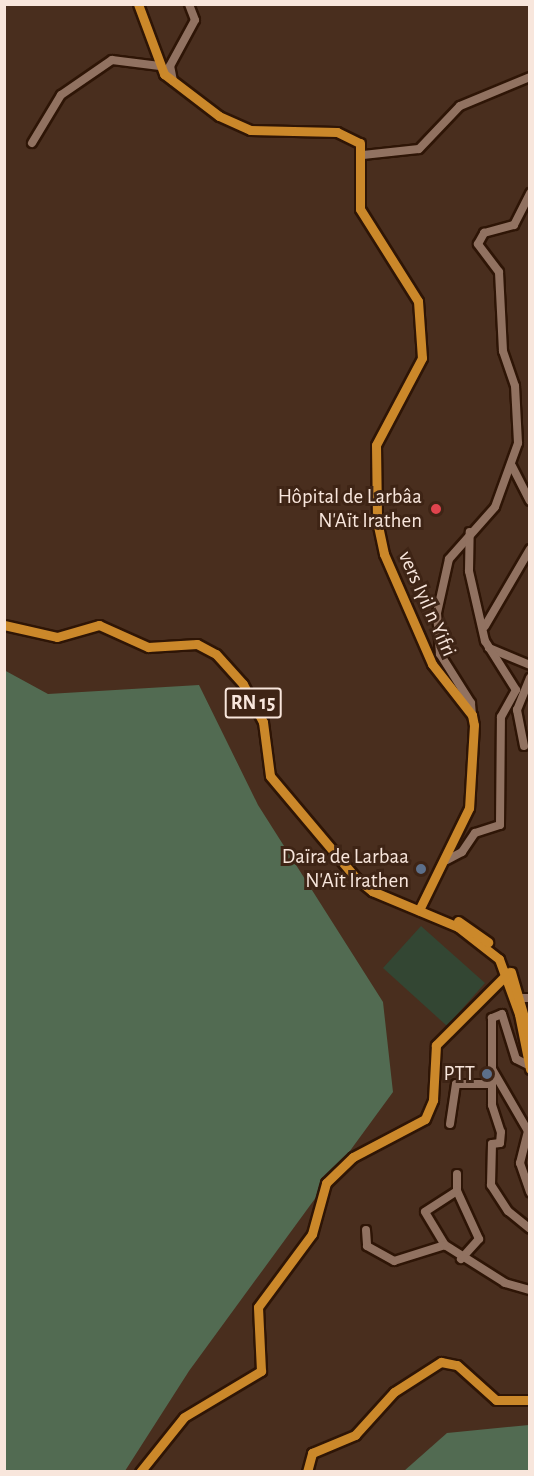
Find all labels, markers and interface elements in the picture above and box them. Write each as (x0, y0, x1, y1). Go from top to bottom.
place label: Hôpital de Larbâa N'Aït Irathen (278, 484, 422, 534)
marker: Hôpital de Larbâa N'Aït Irathen (427, 500, 445, 518)
street label: vers Iγil n Yifri (393, 547, 461, 661)
road number: RN 15 (224, 686, 282, 720)
place label: Daïra de Larbaa N'Aït Irathen (282, 844, 409, 894)
marker: Daïra de Larbaa N'Aït Irathen (414, 862, 428, 876)
place label: PTT (444, 1061, 475, 1087)
marker: PTT (480, 1067, 494, 1081)

